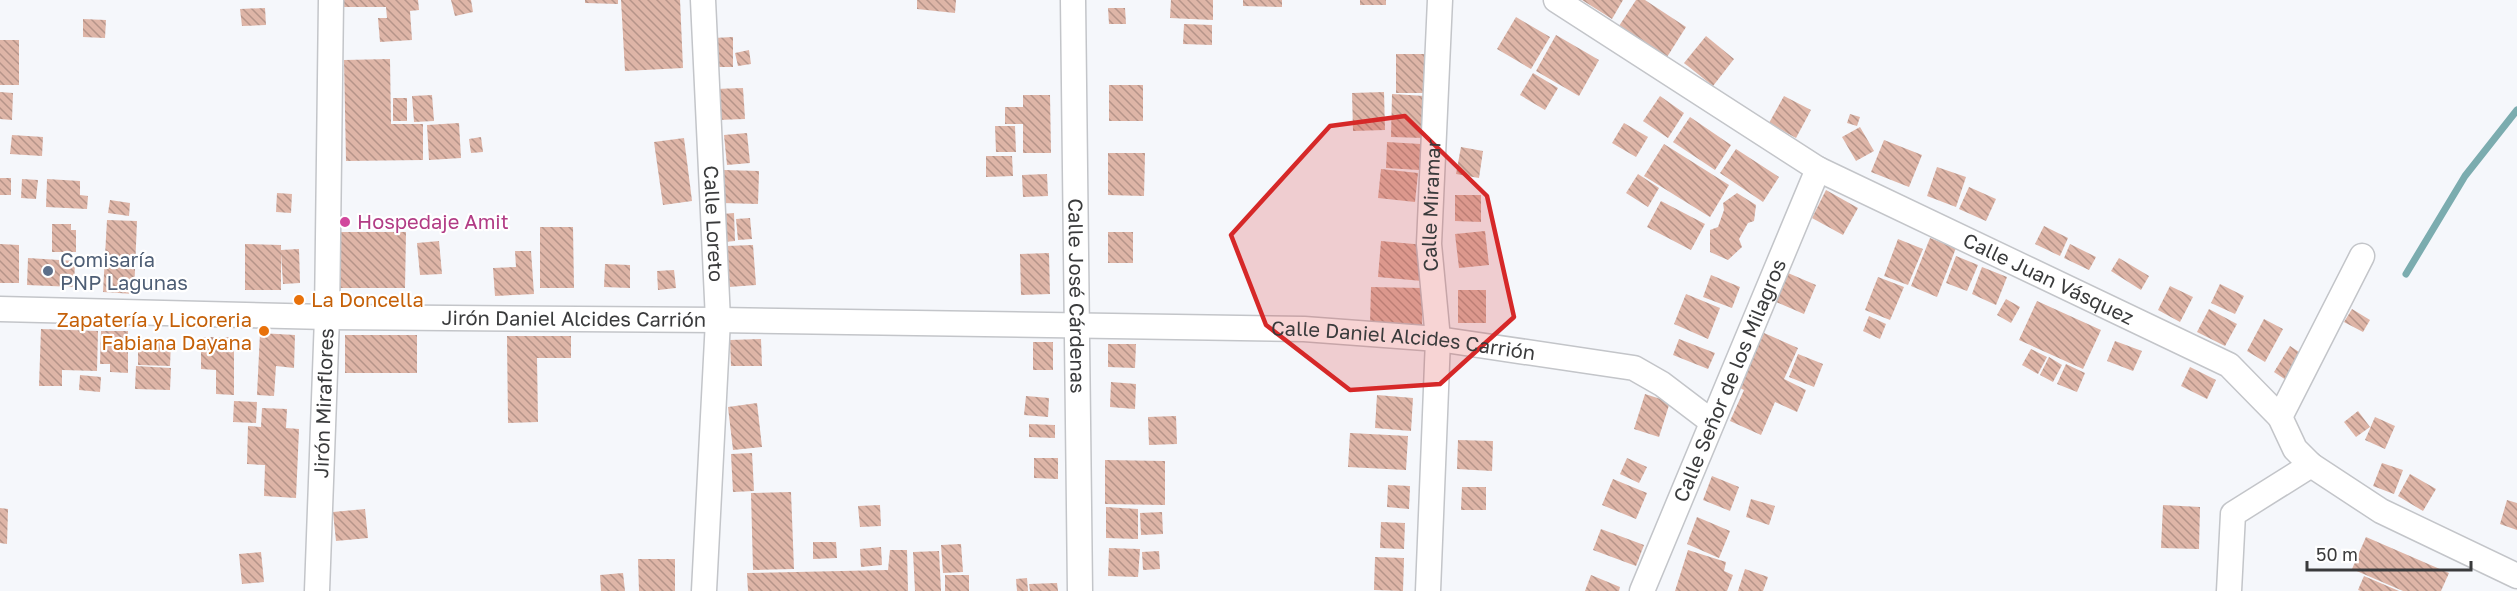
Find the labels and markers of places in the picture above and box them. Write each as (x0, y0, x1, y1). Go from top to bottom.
place label: Hospedaje Amit (357, 209, 509, 233)
marker: Hospedaje Amit (338, 215, 352, 229)
place label: Comisaría PNP Lagunas (60, 247, 188, 294)
marker: Comisaría PNP Lagunas (41, 264, 55, 278)
place label: La Doncella (311, 287, 424, 311)
marker: La Doncella (292, 293, 306, 307)
place label: Zapatería y Licoreria Fabiana Dayana (57, 307, 252, 354)
marker: Zapatería y Licoreria Fabiana Dayana (257, 324, 271, 338)

